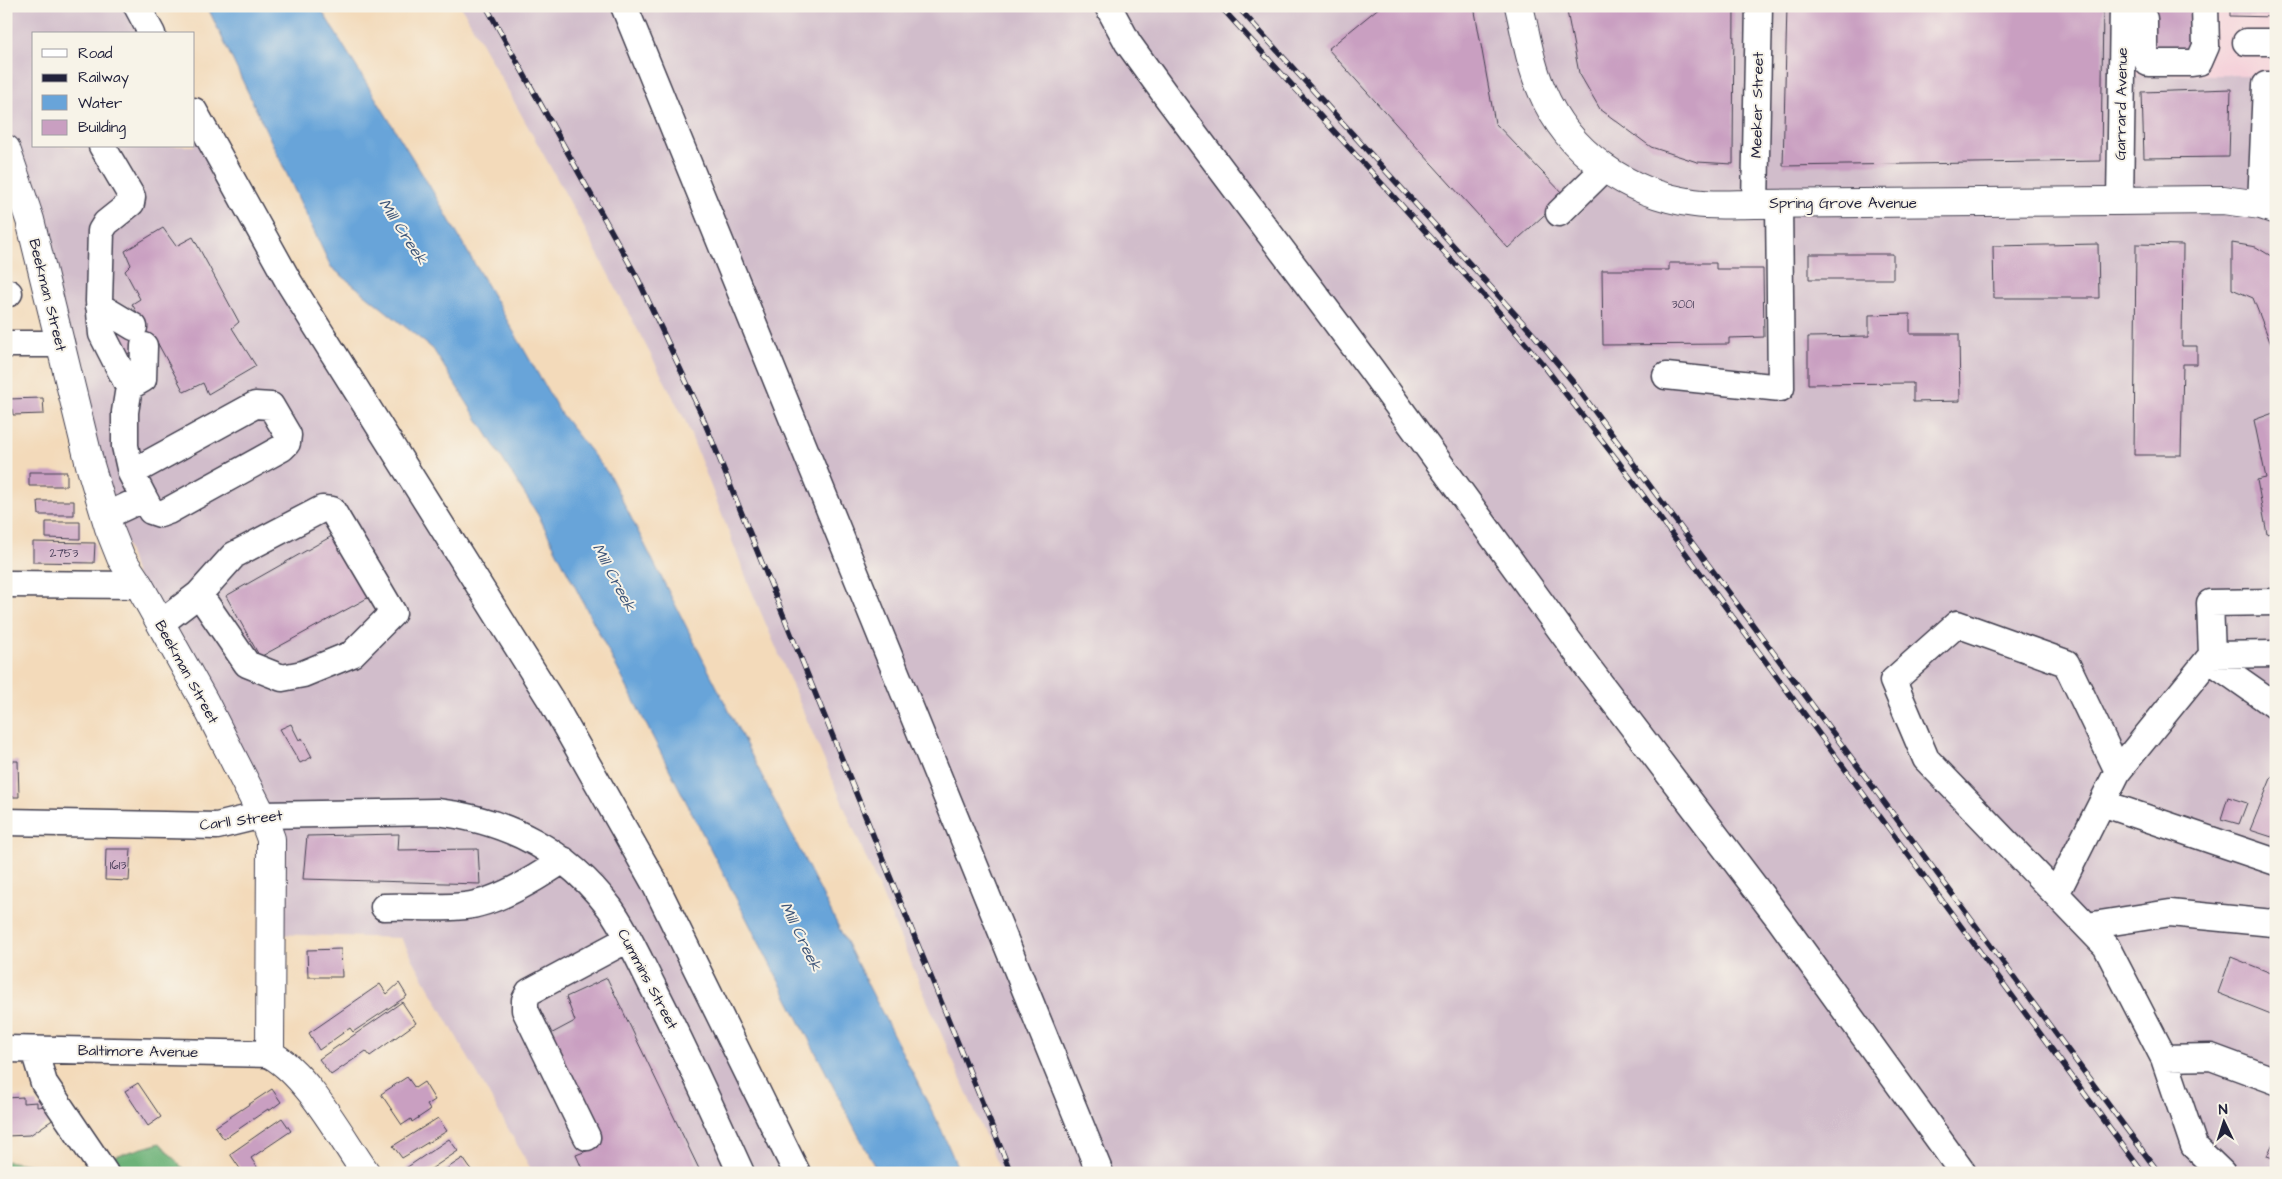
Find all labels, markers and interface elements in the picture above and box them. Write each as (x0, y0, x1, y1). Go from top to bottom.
legend (32, 32, 195, 148)
text: Road (78, 43, 113, 64)
street label: Garrard Avenue (2110, 47, 2133, 161)
street label: Meeker Street (1746, 52, 1769, 158)
text: Railway (78, 67, 129, 89)
text: Water (78, 93, 122, 114)
text: Building (78, 117, 126, 139)
street label: Spring Grove Avenue (1769, 193, 1917, 215)
water label: Mill Creek (374, 194, 433, 270)
street label: Beekman Street (23, 237, 72, 354)
house number: 3001 (1672, 296, 1695, 313)
water label: Mill Creek (587, 539, 642, 617)
house number: 2753 (50, 545, 78, 562)
street label: Beekman Street (149, 617, 224, 728)
street label: Carll Street (198, 805, 284, 836)
house number: 1613 (110, 857, 126, 874)
water label: Mill Creek (775, 898, 828, 976)
street label: Cummins Street (612, 925, 683, 1033)
street label: Baltimore Avenue (78, 1040, 198, 1063)
north arrow (2200, 1096, 2250, 1146)
text: N (2218, 1100, 2228, 1120)

